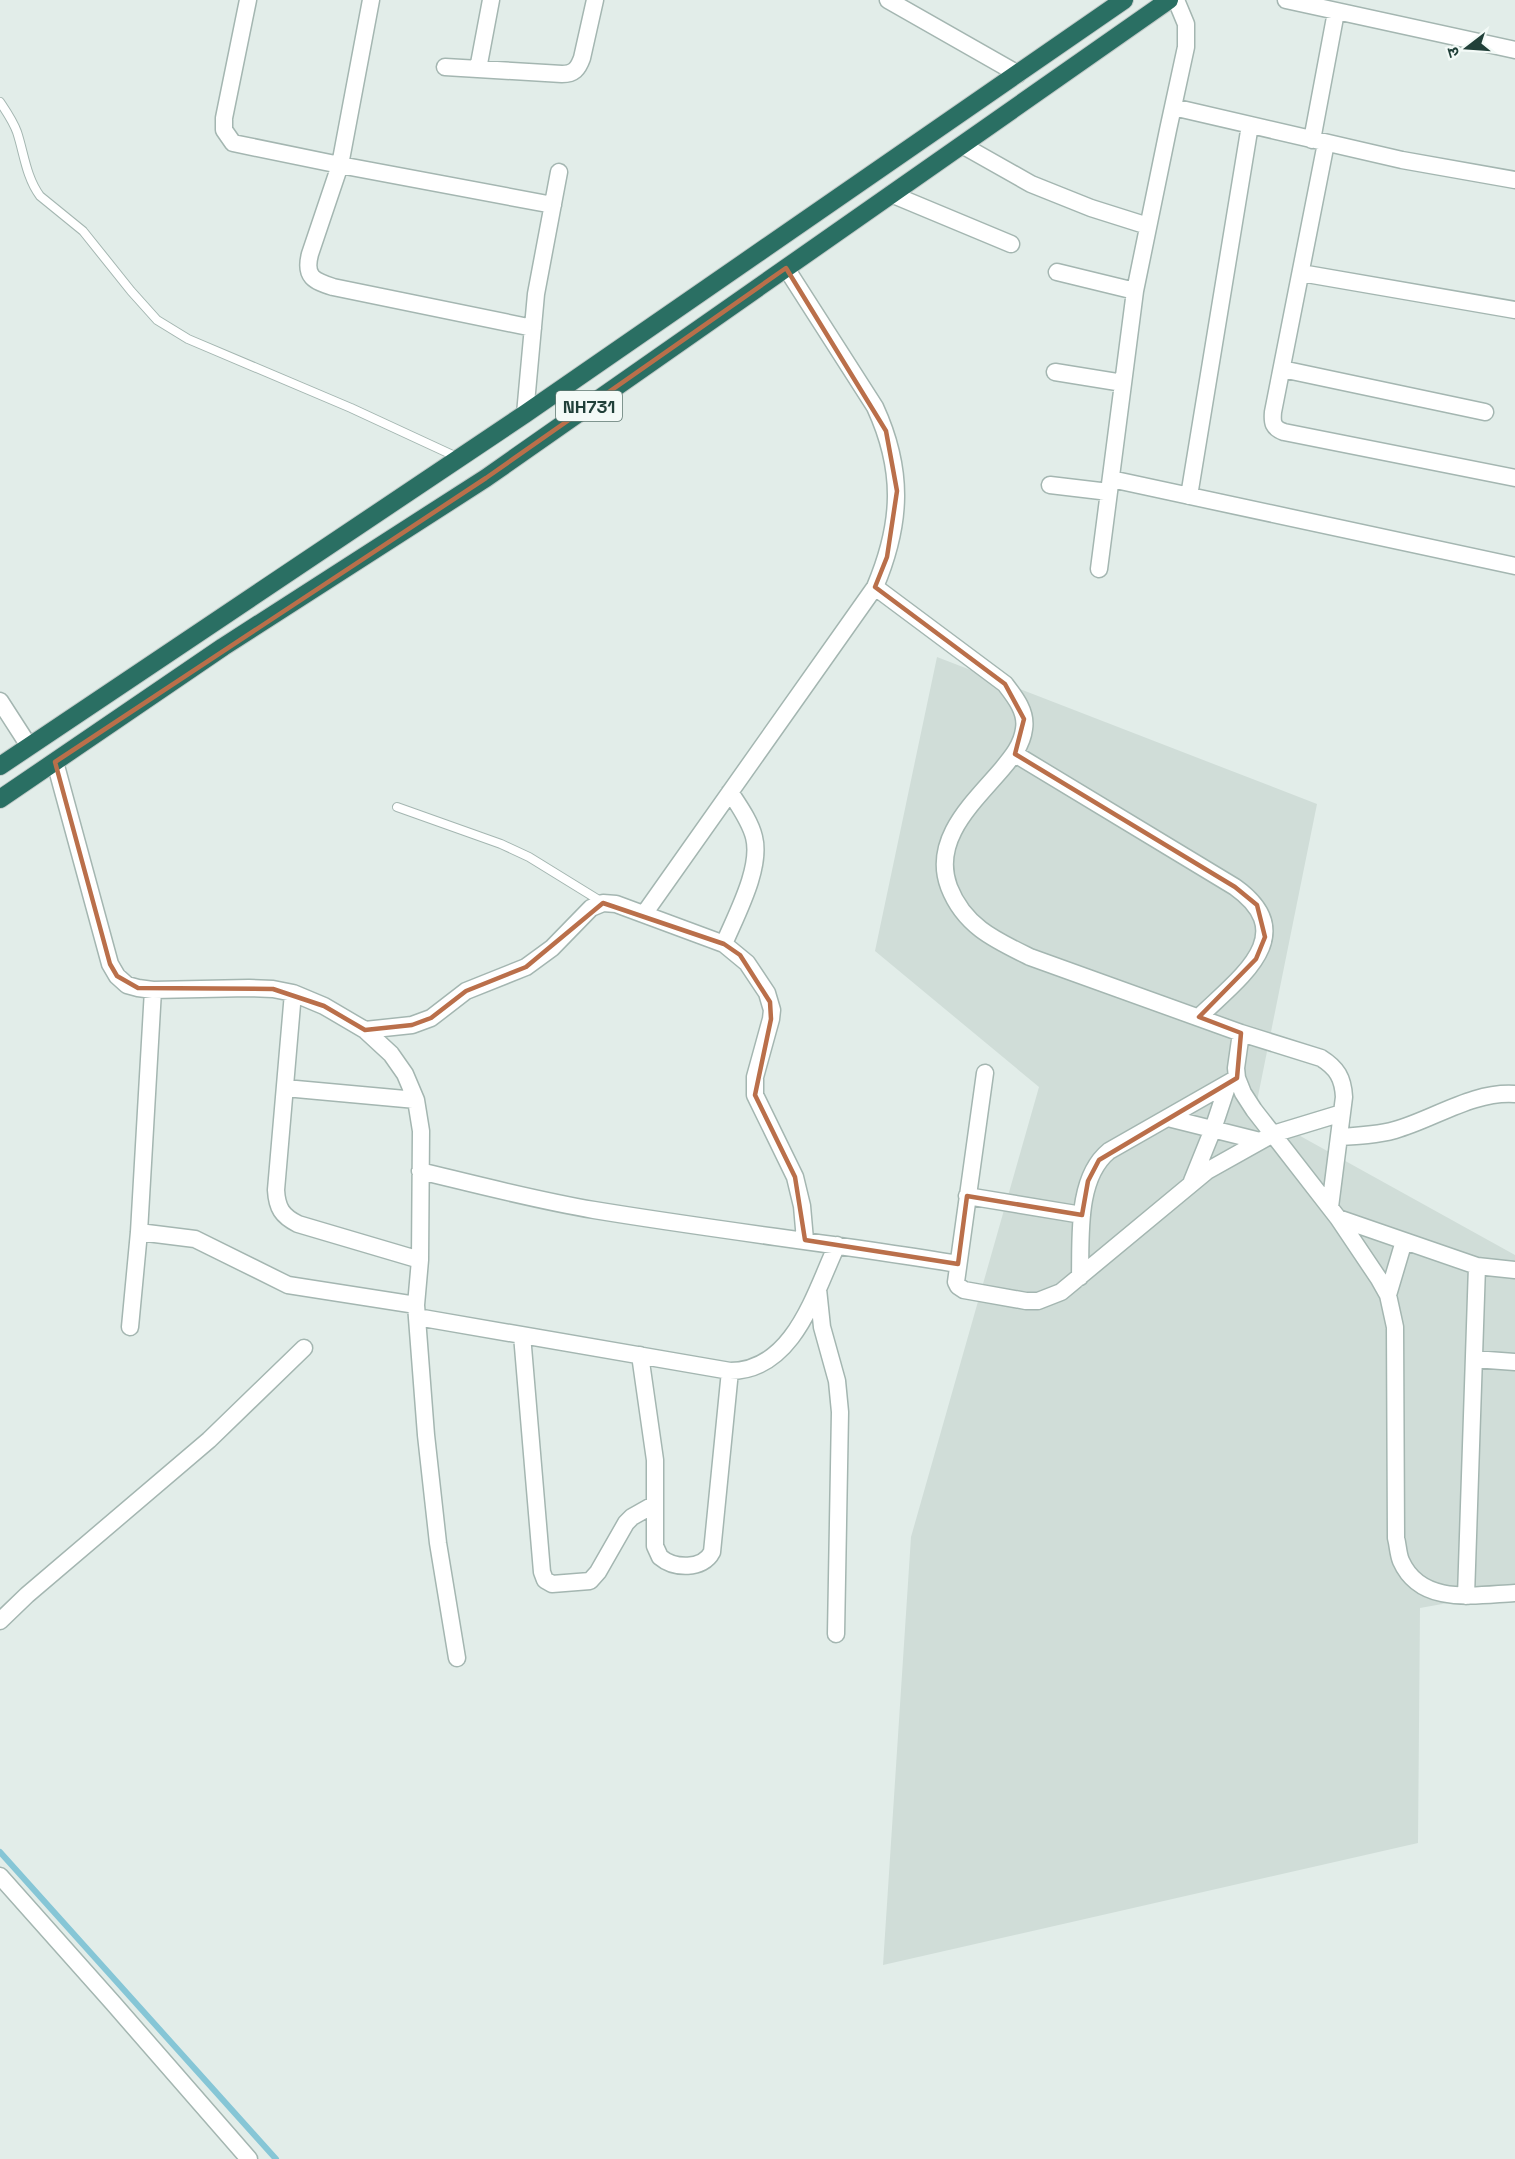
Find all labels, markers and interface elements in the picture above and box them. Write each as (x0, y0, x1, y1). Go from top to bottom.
north arrow (1437, 18, 1497, 78)
text: उ (1442, 44, 1465, 60)
road number: NH731 (556, 391, 622, 421)

